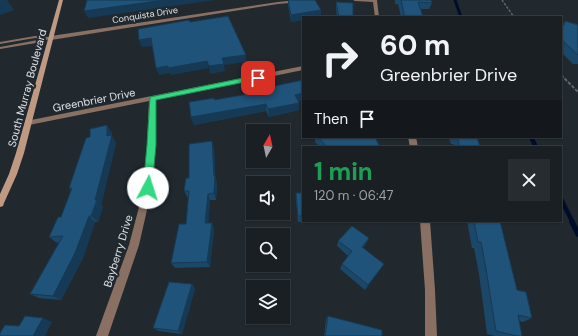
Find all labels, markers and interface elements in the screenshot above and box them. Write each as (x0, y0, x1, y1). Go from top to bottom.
street label: Conquista Drive (111, 4, 179, 26)
street label: South Murray Boulevard (5, 27, 50, 149)
text: 60 m (380, 27, 450, 64)
icon: right (314, 32, 366, 84)
pin (241, 61, 275, 95)
text: Greenbrier Drive (380, 63, 517, 87)
icon: arrive (247, 67, 269, 89)
street label: Greenbrier Drive (51, 85, 137, 115)
icon: arrive (356, 108, 378, 130)
text: Then (314, 109, 348, 129)
north arrow (246, 124, 290, 168)
map controls (246, 124, 290, 324)
text: 1 min (314, 156, 373, 187)
button: close (508, 159, 550, 201)
position arrow (127, 167, 169, 209)
button: sound (246, 176, 290, 220)
text: 120 m · 06:47 (314, 187, 393, 204)
street label: Bayberry Drive (100, 213, 136, 289)
button: search (246, 228, 290, 272)
button: layers (246, 280, 290, 324)

